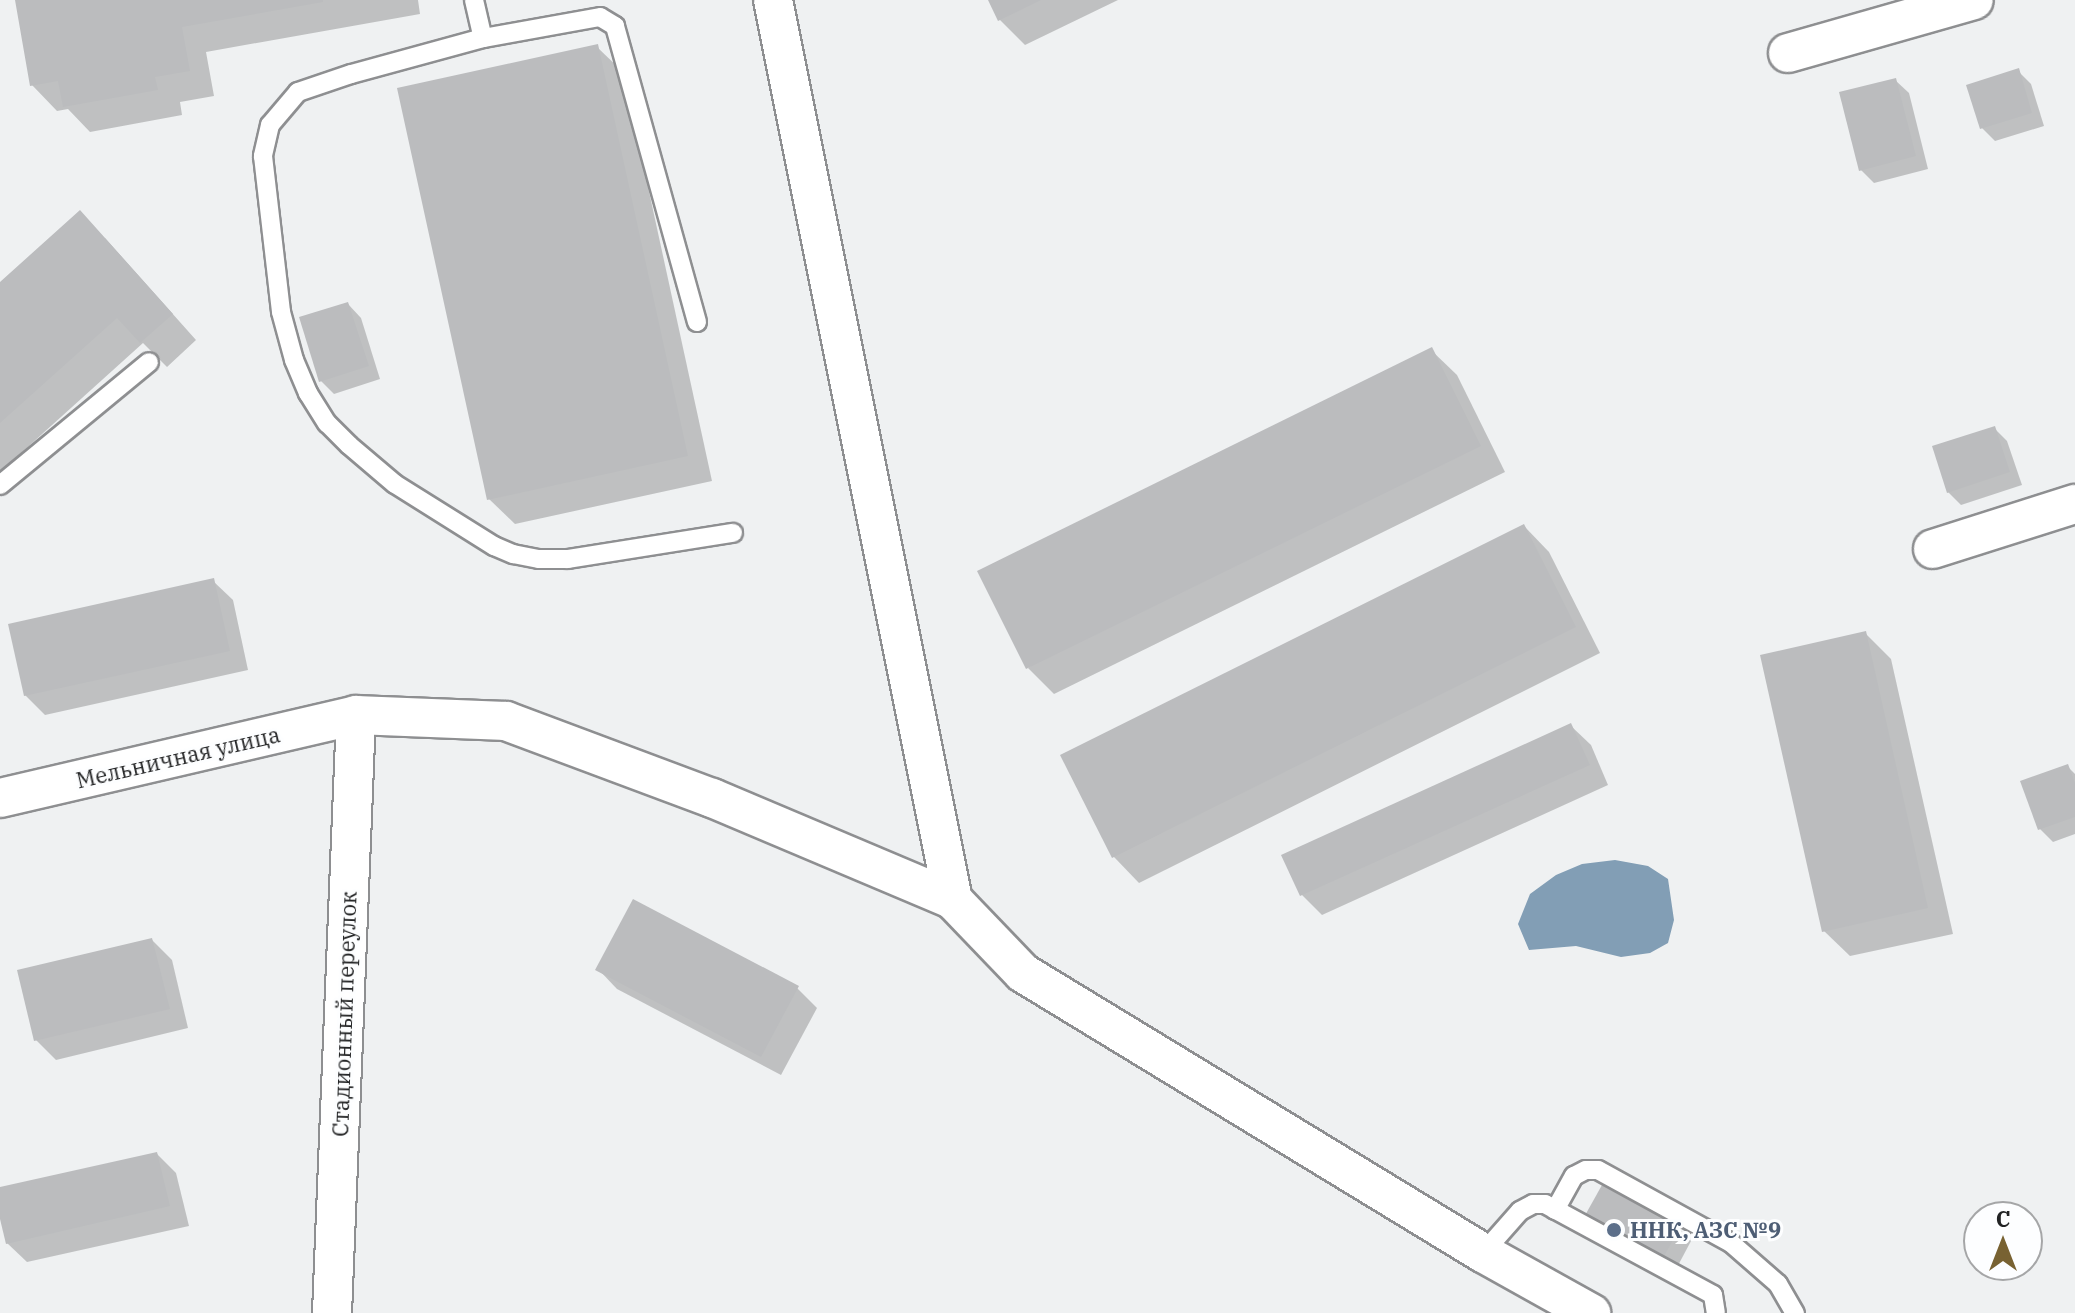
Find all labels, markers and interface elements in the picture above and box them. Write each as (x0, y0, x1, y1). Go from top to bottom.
street label: Мельничная улица (73, 721, 283, 793)
street label: Стадионный переулок (327, 891, 361, 1137)
north arrow (1963, 1201, 2043, 1281)
text: С (1996, 1204, 2010, 1233)
place label: ННК, АЗС №9 (1630, 1217, 1781, 1243)
marker: ННК, АЗС №9 (1605, 1221, 1623, 1239)

